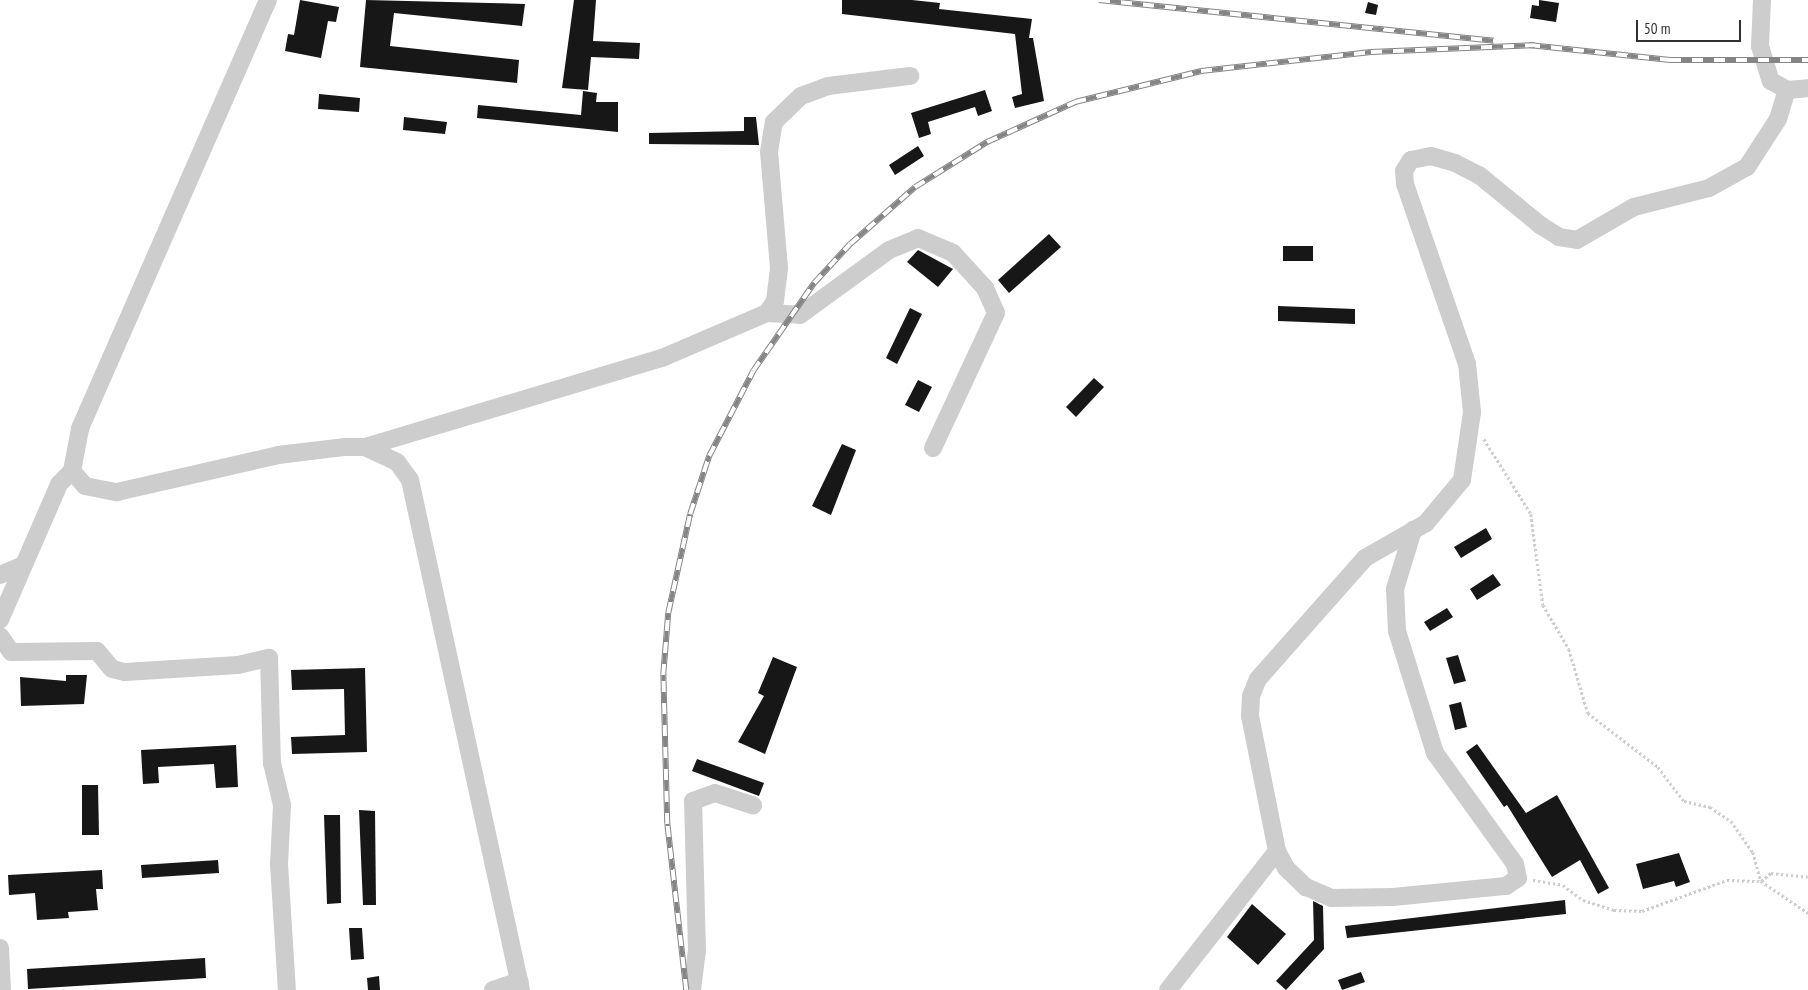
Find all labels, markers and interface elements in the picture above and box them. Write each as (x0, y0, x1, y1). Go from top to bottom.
scale bar (1638, 10, 1743, 42)
text: 50 m (1644, 19, 1670, 38)

